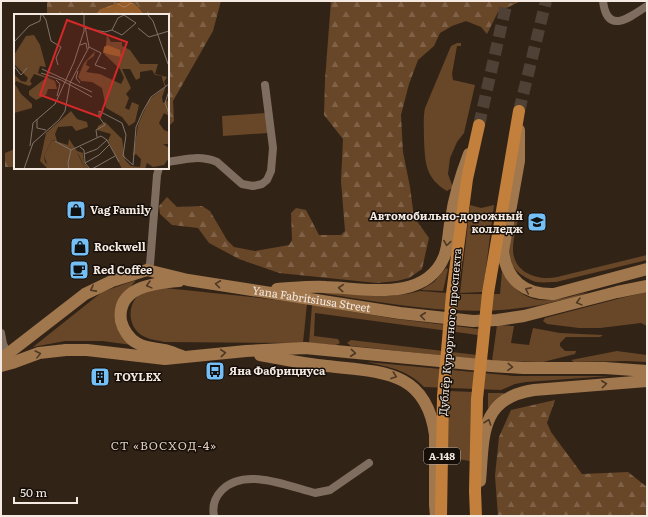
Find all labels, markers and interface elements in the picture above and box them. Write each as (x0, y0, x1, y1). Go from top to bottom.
inset map (14, 14, 169, 169)
shop icon: Vag Family (65, 199, 87, 221)
place label: Vag Family (90, 201, 151, 217)
place label: Автомобильно-дорожный колледж (369, 207, 524, 236)
school or university icon: Автомобильно-дорожный колледж (526, 211, 548, 233)
shop icon: Rockwell (69, 236, 91, 258)
place label: Rockwell (94, 238, 146, 254)
one-way arrow (443, 240, 452, 246)
street label: Дублёр Курортного проспекта (434, 247, 464, 416)
cafe icon: Red Coffee (68, 259, 90, 281)
place label: Red Coffee (93, 261, 152, 277)
one-way arrow (146, 280, 153, 289)
one-way arrow (215, 280, 222, 289)
street label: Yana Fabritsiusa Street (251, 281, 372, 315)
one-way arrow (338, 283, 344, 292)
one-way arrow (90, 285, 98, 292)
one-way arrow (525, 287, 532, 295)
one-way arrow (576, 297, 583, 306)
one-way arrow (420, 312, 427, 321)
one-way arrow (350, 348, 356, 357)
one-way arrow (220, 349, 226, 358)
one-way arrow (35, 351, 41, 359)
bus stop icon: Яна Фабрициуса (204, 360, 226, 382)
place label: Яна Фабрициуса (229, 362, 326, 378)
one-way arrow (507, 363, 513, 372)
building icon: TOYLEX (89, 366, 111, 388)
place label: TOYLEX (114, 368, 162, 384)
one-way arrow (391, 372, 398, 380)
one-way arrow (601, 380, 607, 389)
one-way arrow (483, 418, 491, 425)
district label: СТ «ВОСХОД-4» (111, 436, 217, 454)
road number: А-148 (424, 448, 460, 464)
scale bar (14, 479, 77, 505)
text: 50 m (20, 483, 47, 501)

